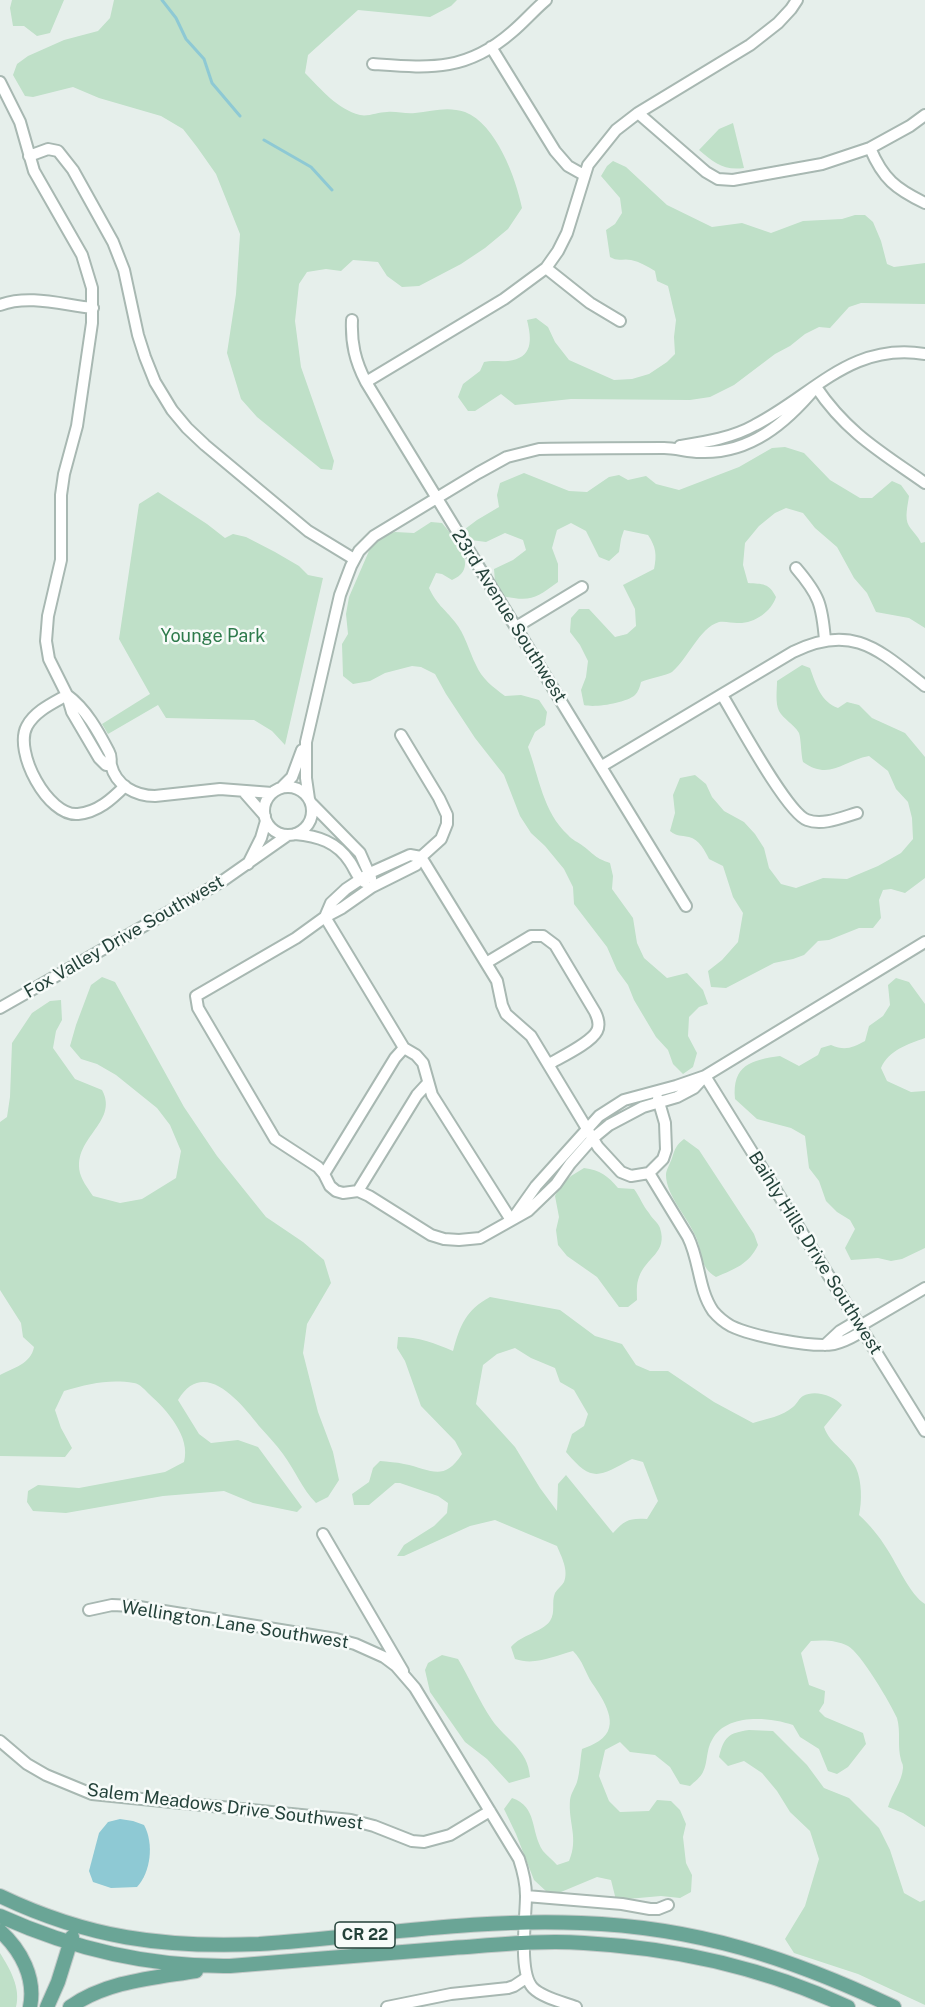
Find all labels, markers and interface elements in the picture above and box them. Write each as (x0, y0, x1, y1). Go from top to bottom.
street label: 23rd Avenue Southwest (447, 526, 571, 706)
park label: Younge Park (161, 625, 265, 647)
street label: Fox Valley Drive Southwest (20, 871, 228, 1003)
street label: Baihly Hills Drive Southwest (743, 1147, 887, 1359)
street label: Wellington Lane Southwest (120, 1596, 350, 1654)
street label: Salem Meadows Drive Southwest (86, 1779, 364, 1835)
road number: CR 22 (335, 1922, 395, 1948)

